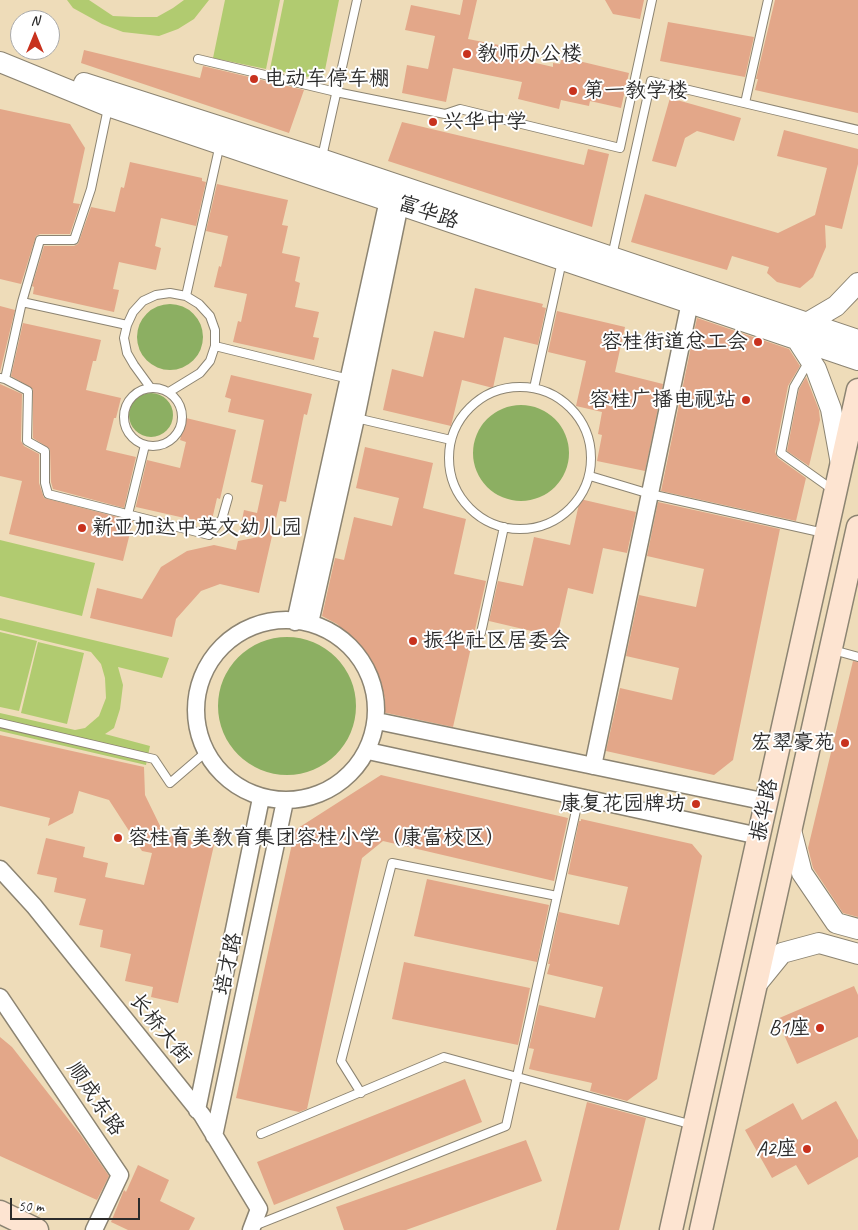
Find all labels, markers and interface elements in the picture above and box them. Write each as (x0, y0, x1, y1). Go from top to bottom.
north arrow (10, 10, 60, 60)
text: N (31, 12, 39, 29)
place label: 教师办公楼 (477, 41, 582, 67)
marker: 教师办公楼 (461, 48, 473, 60)
place label: 电动车停车棚 (264, 66, 390, 92)
marker: 电动车停车棚 (248, 73, 260, 85)
place label: 第一教学楼 (583, 78, 688, 104)
marker: 第一教学楼 (567, 85, 579, 97)
place label: 兴华中学 (443, 109, 527, 135)
marker: 兴华中学 (427, 116, 439, 128)
street label: 富华路 (394, 191, 462, 235)
place label: 容桂街道总工会 (601, 329, 748, 355)
marker: 容桂街道总工会 (752, 336, 764, 348)
place label: 容桂广播电视站 (589, 387, 736, 413)
marker: 容桂广播电视站 (740, 394, 752, 406)
place label: 新亚加达中英文幼儿园 (92, 515, 302, 541)
marker: 新亚加达中英文幼儿园 (76, 522, 88, 534)
place label: 振华社区居委会 (423, 628, 570, 654)
marker: 振华社区居委会 (407, 635, 419, 647)
place label: 宏翠豪苑 (751, 730, 835, 756)
marker: 宏翠豪苑 (839, 737, 851, 749)
street label: 振华路 (746, 777, 784, 843)
place label: 康复花园牌坊 (560, 791, 686, 817)
marker: 康复花园牌坊 (690, 798, 702, 810)
place label: 容桂育美教育集团容桂小学（康富校区） (128, 825, 506, 851)
marker: 容桂育美教育集团容桂小学（康富校区） (112, 832, 124, 844)
street label: 培才路 (210, 931, 248, 997)
street label: 长桥大街 (124, 988, 196, 1070)
place label: B1座 (769, 1015, 810, 1041)
marker: B1座 (814, 1022, 826, 1034)
street label: 顺成东路 (61, 1057, 129, 1141)
place label: A2座 (756, 1136, 797, 1162)
marker: A2座 (801, 1143, 813, 1155)
scale bar (12, 1188, 142, 1220)
text: 50 m (18, 1197, 44, 1216)

